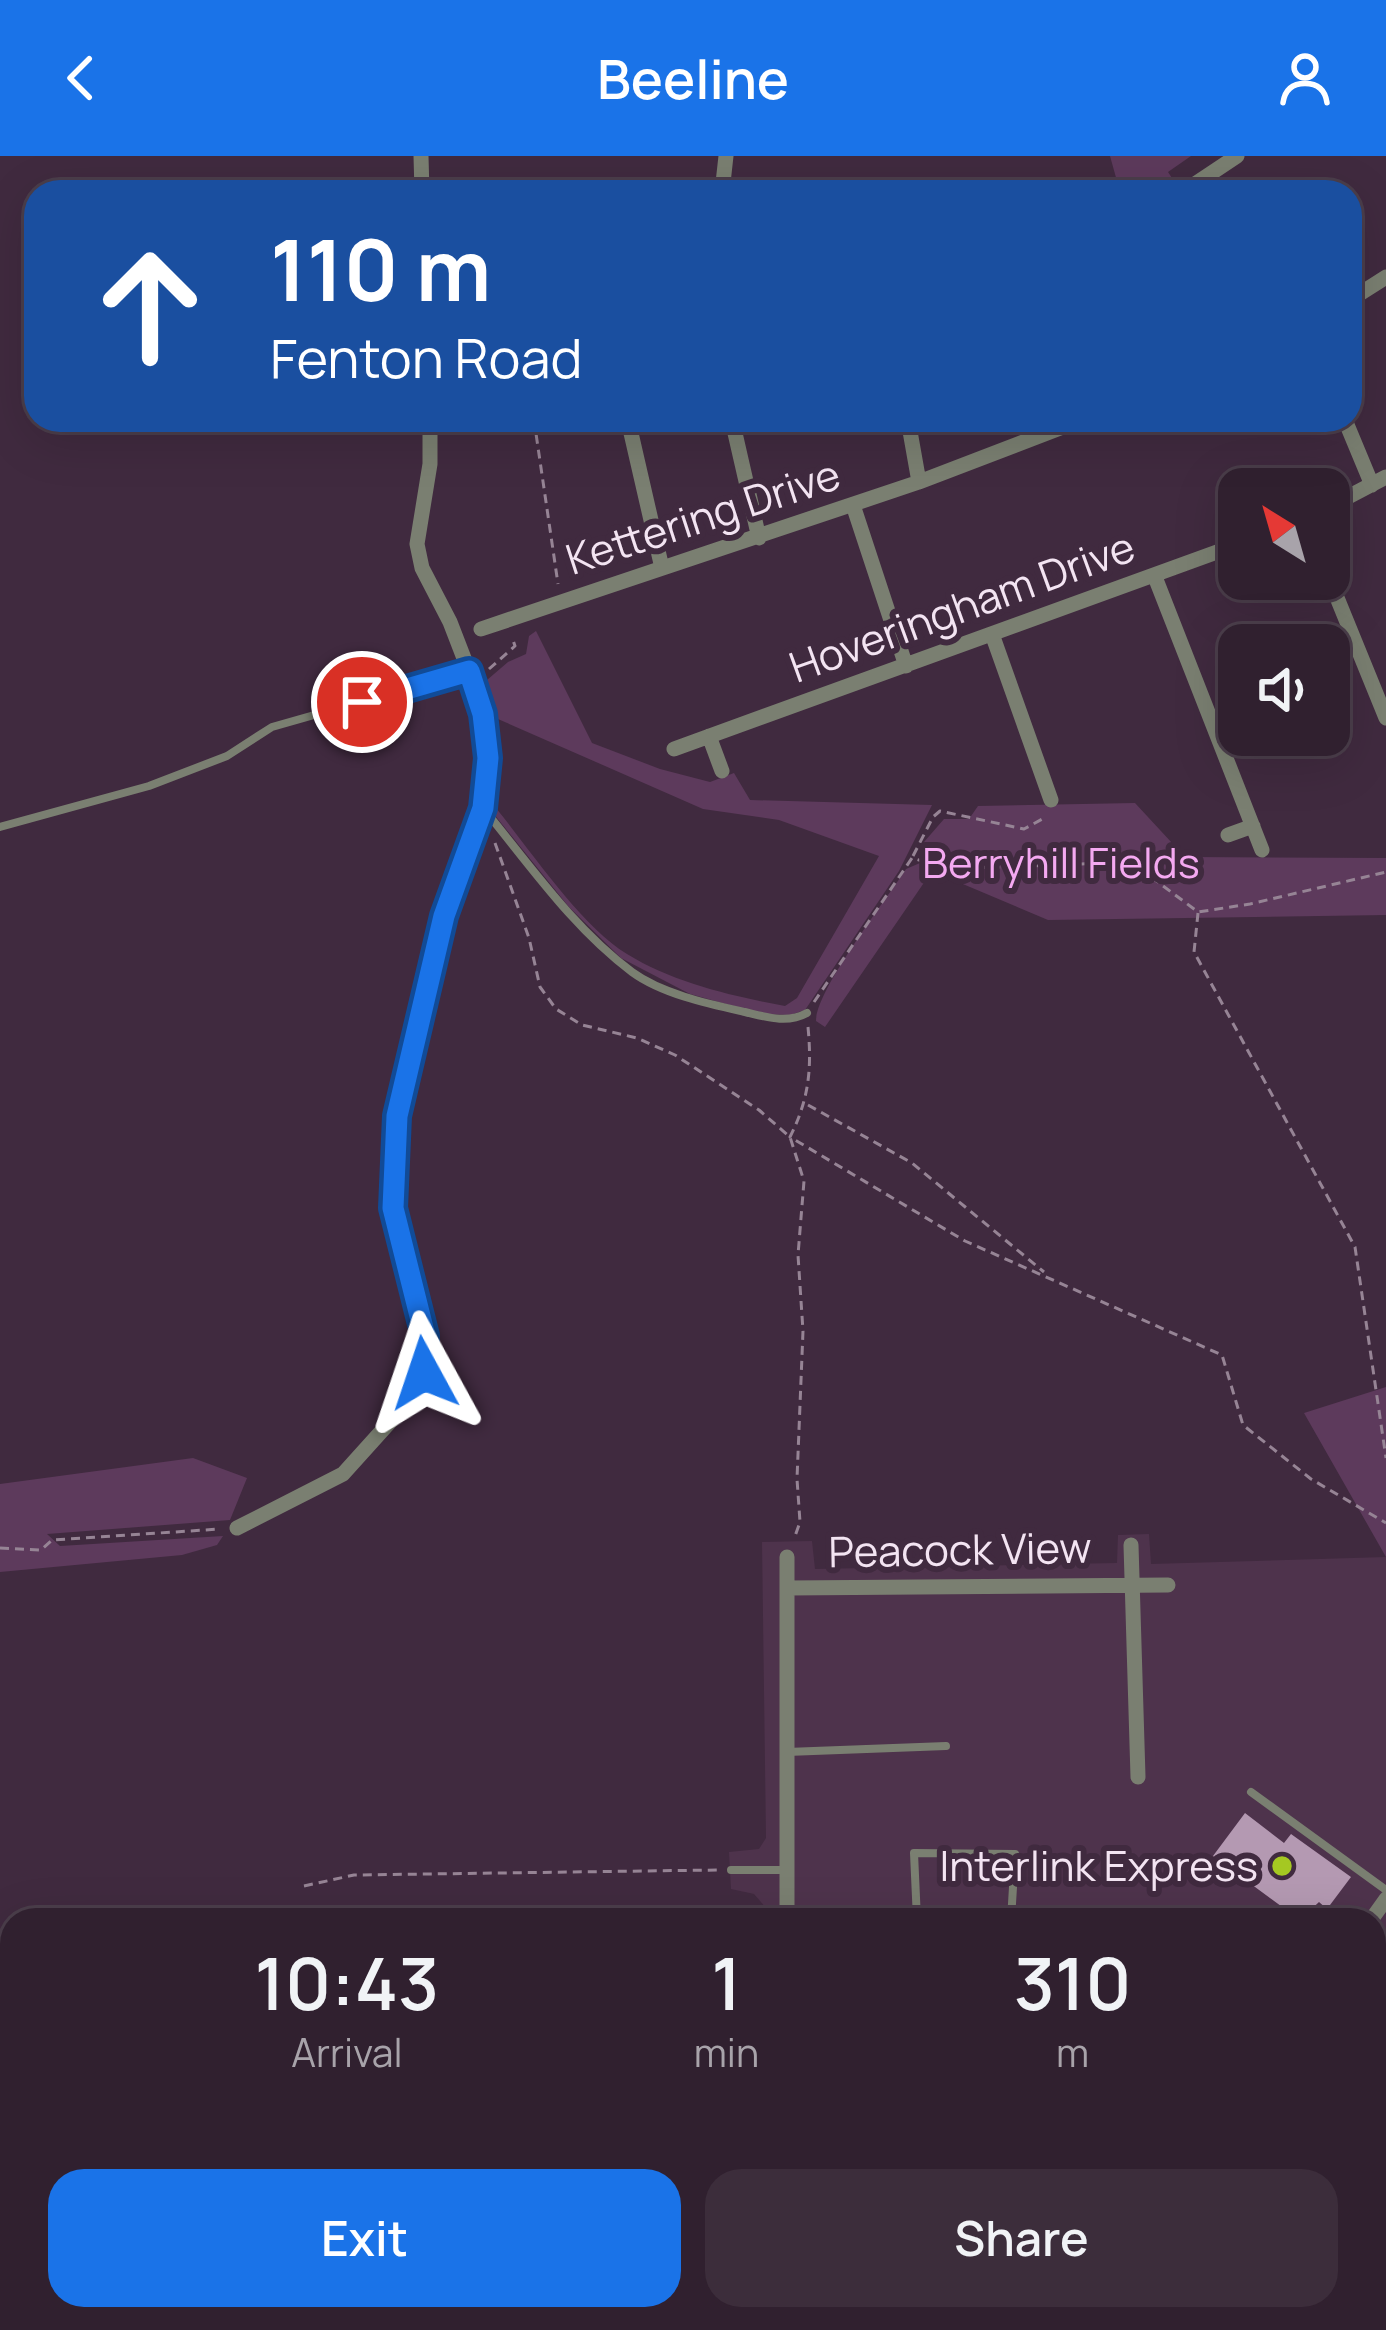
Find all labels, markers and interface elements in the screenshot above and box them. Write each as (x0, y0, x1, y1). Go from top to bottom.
text: Beeline (597, 41, 789, 115)
icon: back (48, 45, 114, 111)
icon: person (1272, 45, 1338, 111)
text: 110 m (270, 211, 491, 326)
icon: ahead (72, 228, 228, 384)
text: Fenton Road (270, 320, 583, 394)
street label: Kettering Drive (558, 444, 847, 588)
north arrow (1218, 468, 1350, 600)
map controls (1218, 468, 1350, 756)
street label: Hoveringham Drive (781, 517, 1142, 695)
button: sound (1218, 624, 1350, 756)
pin (311, 651, 413, 753)
icon: arrive (329, 669, 395, 735)
park label: Berryhill Fields (922, 833, 1200, 891)
position arrow (361, 1310, 487, 1436)
street label: Peacock View (828, 1518, 1092, 1580)
place label: Interlink Express (939, 1836, 1258, 1894)
marker: Interlink Express (1269, 1853, 1295, 1879)
text: 10:43 (255, 1933, 439, 2032)
text: 1 (711, 1933, 742, 2032)
text: 310 (1014, 1933, 1131, 2032)
text: Arrival (291, 2025, 403, 2079)
text: min (694, 2025, 759, 2079)
text: m (1056, 2025, 1089, 2079)
button: Exit (48, 2169, 681, 2307)
button: Share (705, 2169, 1338, 2307)

